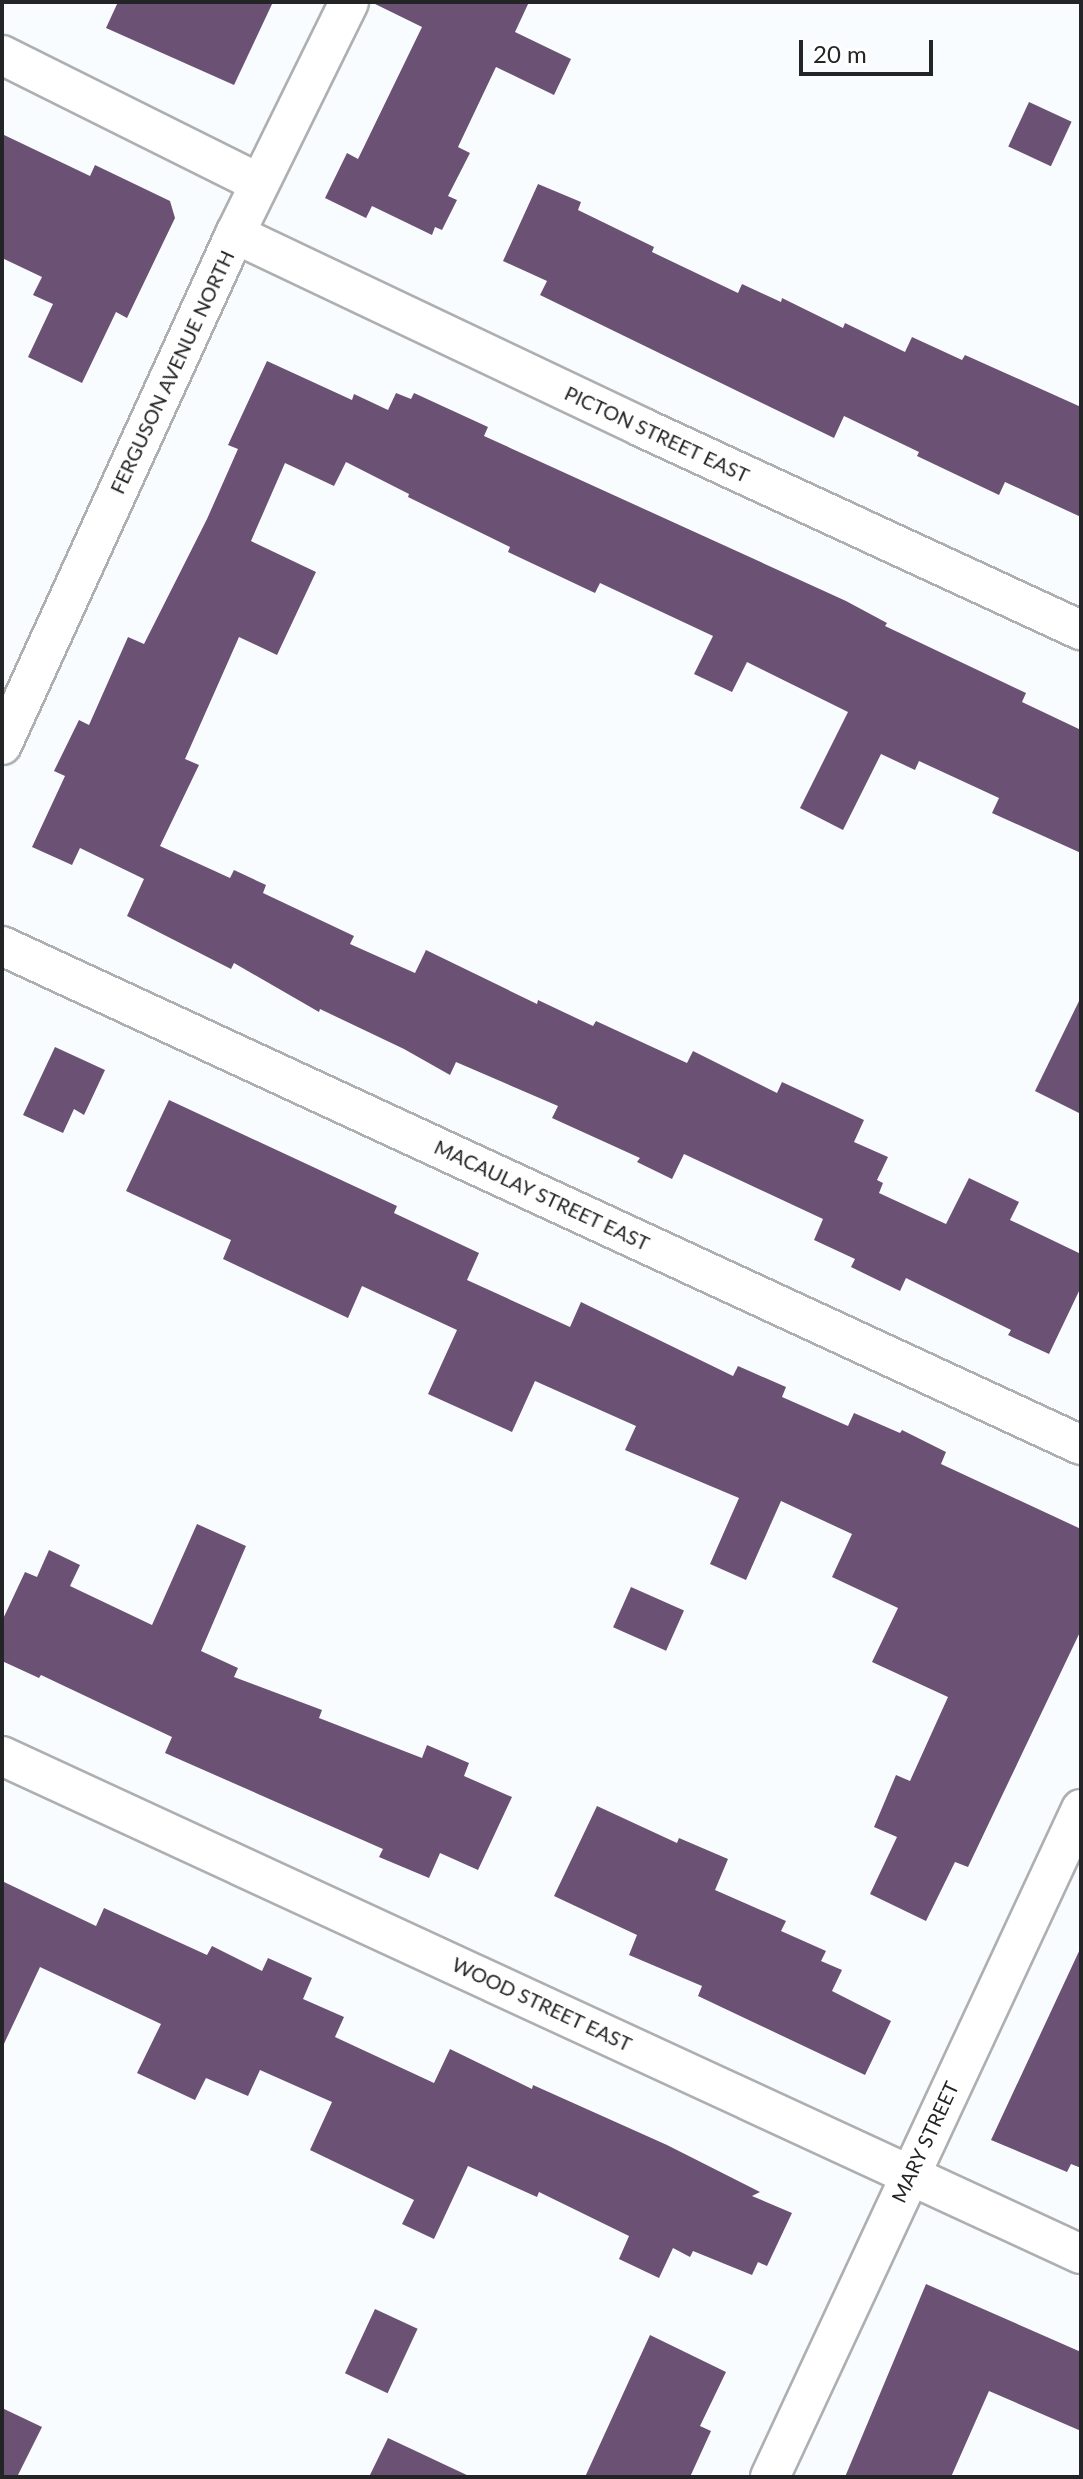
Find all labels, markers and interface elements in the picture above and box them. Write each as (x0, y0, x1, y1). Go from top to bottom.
scale bar (803, 24, 937, 74)
text: 20 m (813, 39, 867, 68)
street label: FERGUSON AVENUE NORTH (105, 246, 239, 498)
street label: PICTON STREET EAST (561, 381, 753, 487)
street label: MACAULAY STREET EAST (430, 1134, 654, 1256)
street label: WOOD STREET EAST (448, 1952, 636, 2056)
street label: MARY STREET (886, 2077, 964, 2207)

